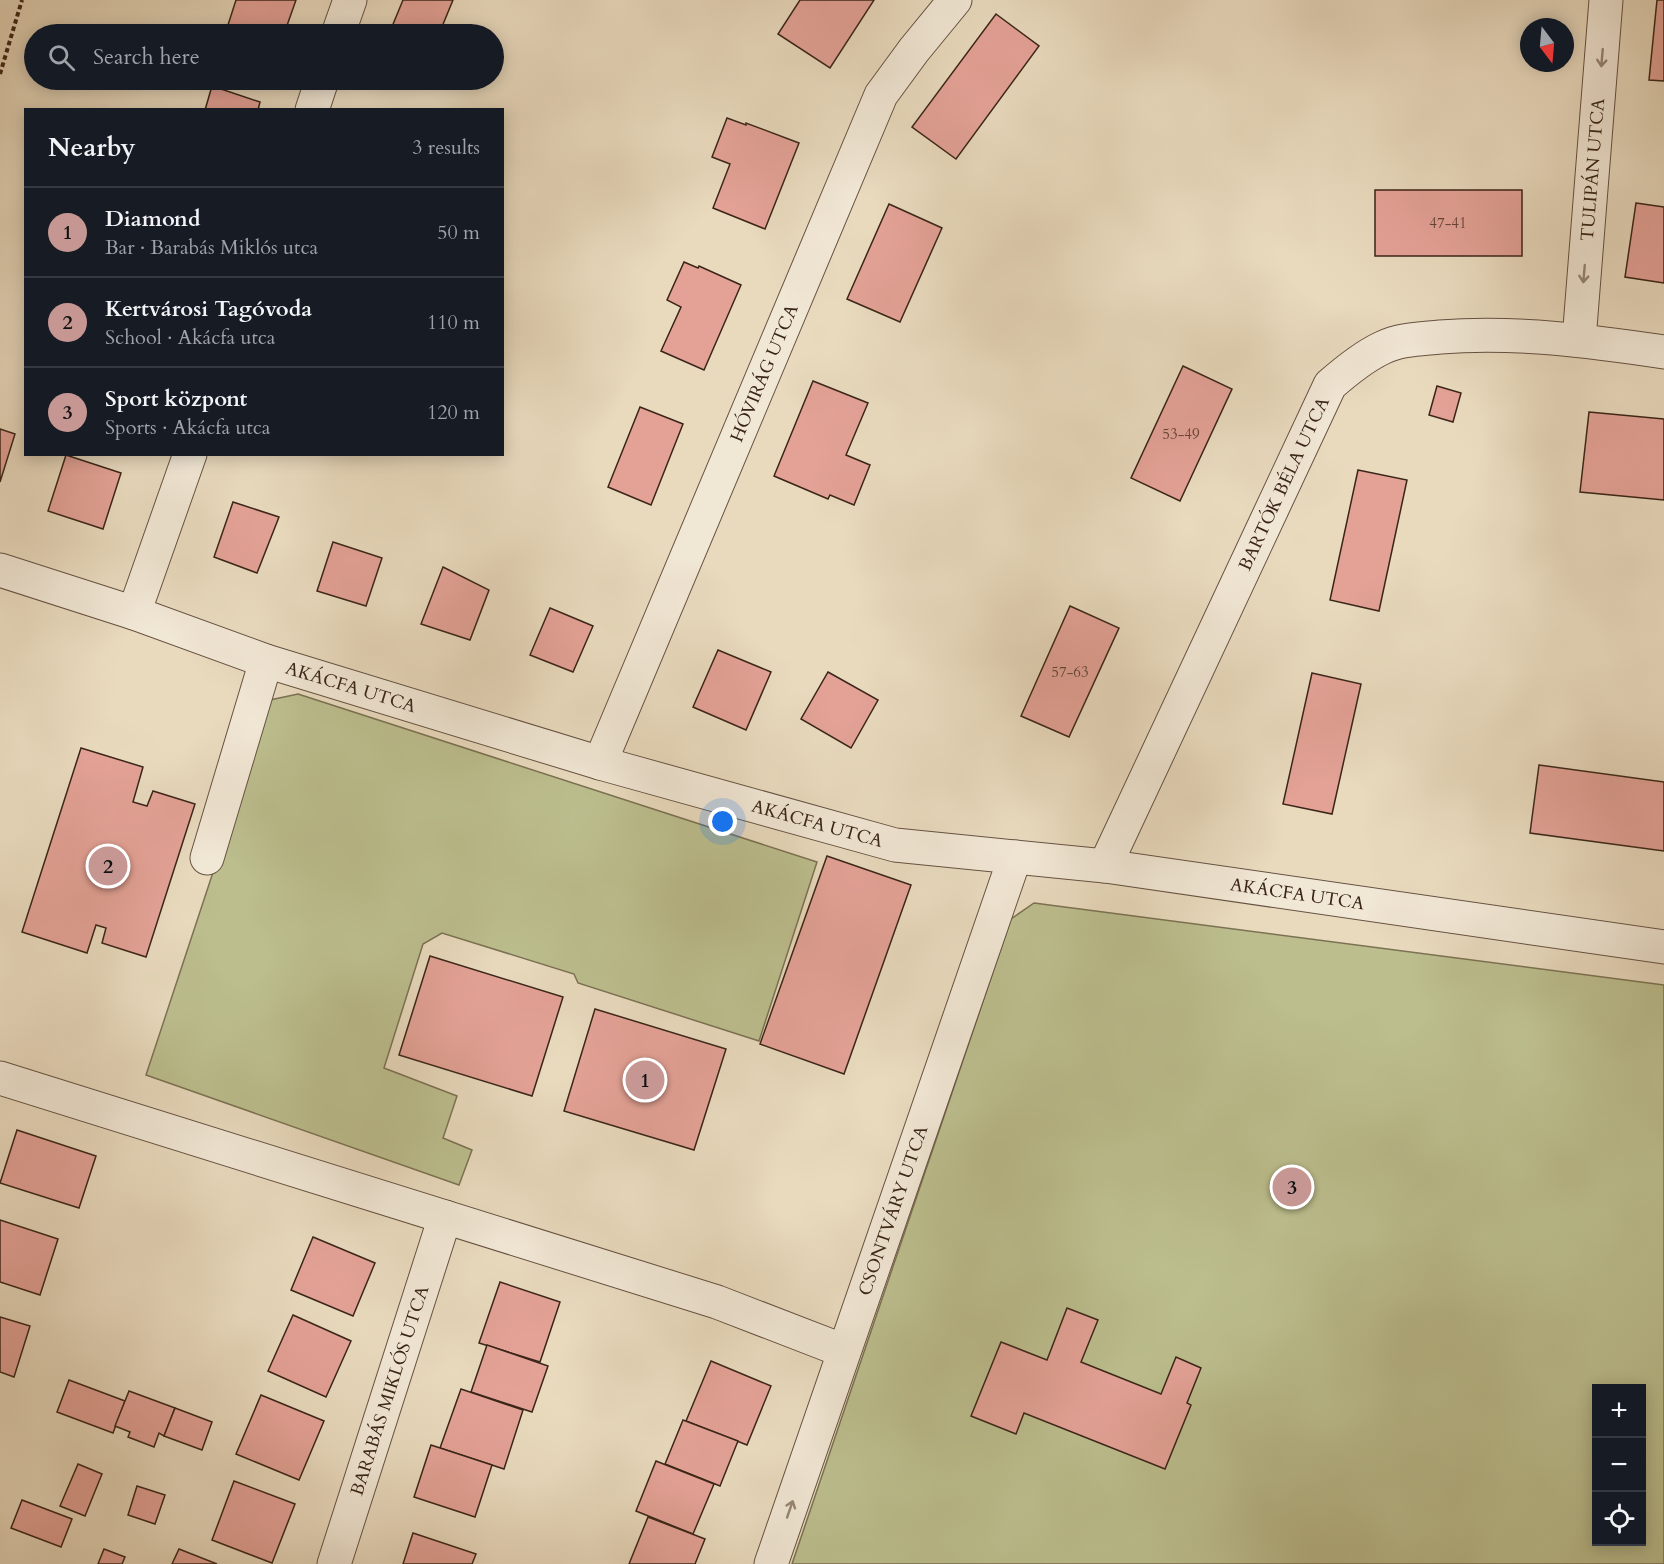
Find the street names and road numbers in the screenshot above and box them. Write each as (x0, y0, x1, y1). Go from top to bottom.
street label: TULIPÁN UTCA (1575, 97, 1611, 242)
street label: HÓVIRÁG UTCA (724, 300, 805, 446)
street label: BARTÓK BÉLA UTCA (1233, 393, 1336, 575)
street label: AKÁCFA UTCA (282, 656, 419, 719)
street label: AKÁCFA UTCA (749, 794, 886, 854)
street label: AKÁCFA UTCA (1229, 872, 1366, 916)
street label: CSONTVÁRY UTCA (853, 1122, 934, 1299)
street label: BARABÁS MIKLÓS UTCA (345, 1282, 435, 1499)

